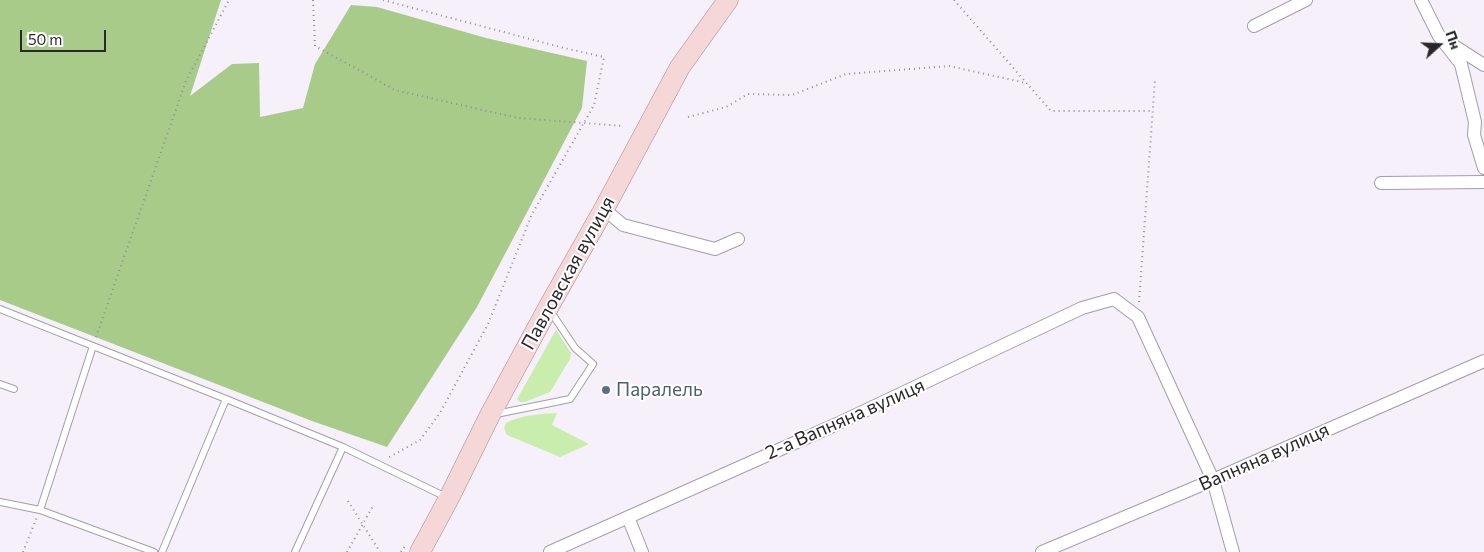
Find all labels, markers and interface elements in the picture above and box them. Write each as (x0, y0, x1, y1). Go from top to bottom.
scale bar (22, 20, 109, 52)
north arrow (1414, 20, 1464, 70)
text: Пн (1442, 28, 1465, 51)
text: 50 m (28, 30, 62, 48)
street label: Павловская вулиця (516, 192, 620, 354)
street label: 2-а Вапняна вулиця (762, 374, 928, 464)
place label: Паралель (616, 379, 703, 401)
marker: Паралель (600, 384, 612, 396)
street label: Вапняна вулиця (1195, 418, 1333, 496)

